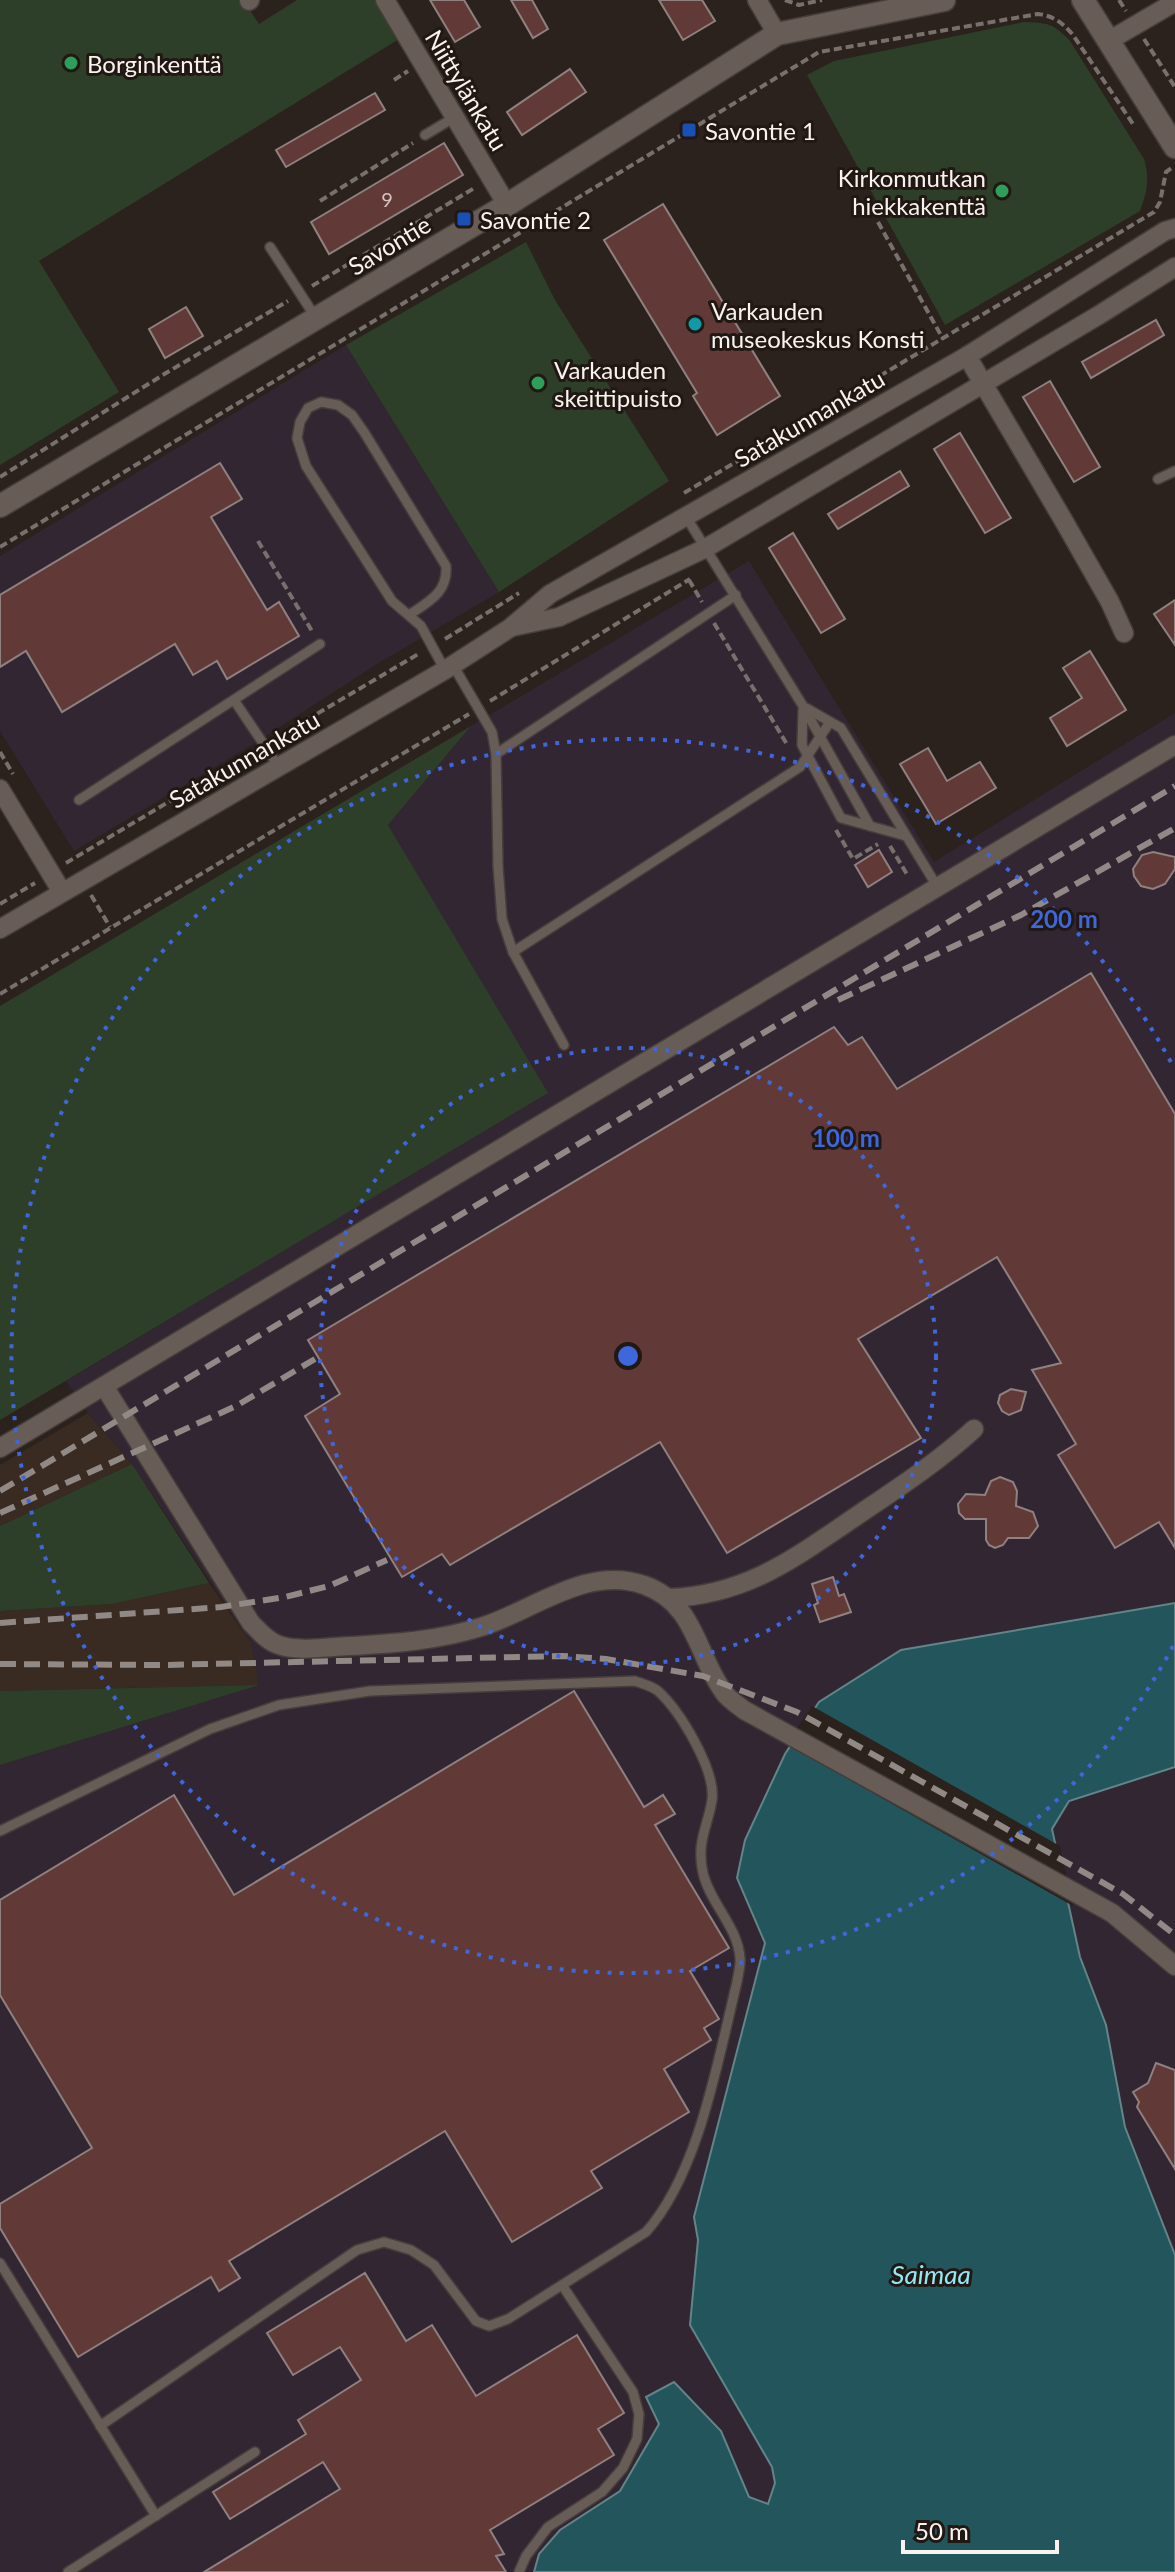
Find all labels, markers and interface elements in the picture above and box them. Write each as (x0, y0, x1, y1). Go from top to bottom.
street label: Niittylänkatu (420, 25, 514, 155)
place label: Borginkenttä (87, 49, 222, 78)
marker: Borginkenttä (62, 54, 80, 72)
place label: Savontie 1 (705, 116, 816, 145)
marker: Savontie 1 (680, 121, 698, 139)
place label: Kirkonmutkan hiekkakenttä (838, 163, 986, 220)
marker: Kirkonmutkan hiekkakenttä (993, 182, 1011, 200)
house number: 9 (381, 187, 393, 211)
place label: Savontie 2 (480, 205, 591, 234)
street label: Savontie (343, 209, 435, 281)
marker: Savontie 2 (455, 210, 473, 228)
place label: Varkauden museokeskus Konsti (711, 296, 925, 353)
marker: Varkauden museokeskus Konsti (686, 315, 704, 333)
place label: Varkauden skeittipuisto (554, 355, 682, 412)
street label: Satakunnankatu (729, 363, 889, 473)
marker: Varkauden skeittipuisto (529, 374, 547, 392)
street label: Satakunnankatu (164, 704, 324, 814)
text: 200 m (1030, 904, 1098, 933)
text: 100 m (812, 1123, 880, 1152)
centre of rings (614, 1342, 642, 1370)
water label: Saimaa (891, 2258, 971, 2290)
scale bar (903, 2504, 1057, 2554)
text: 50 m (915, 2516, 969, 2545)

